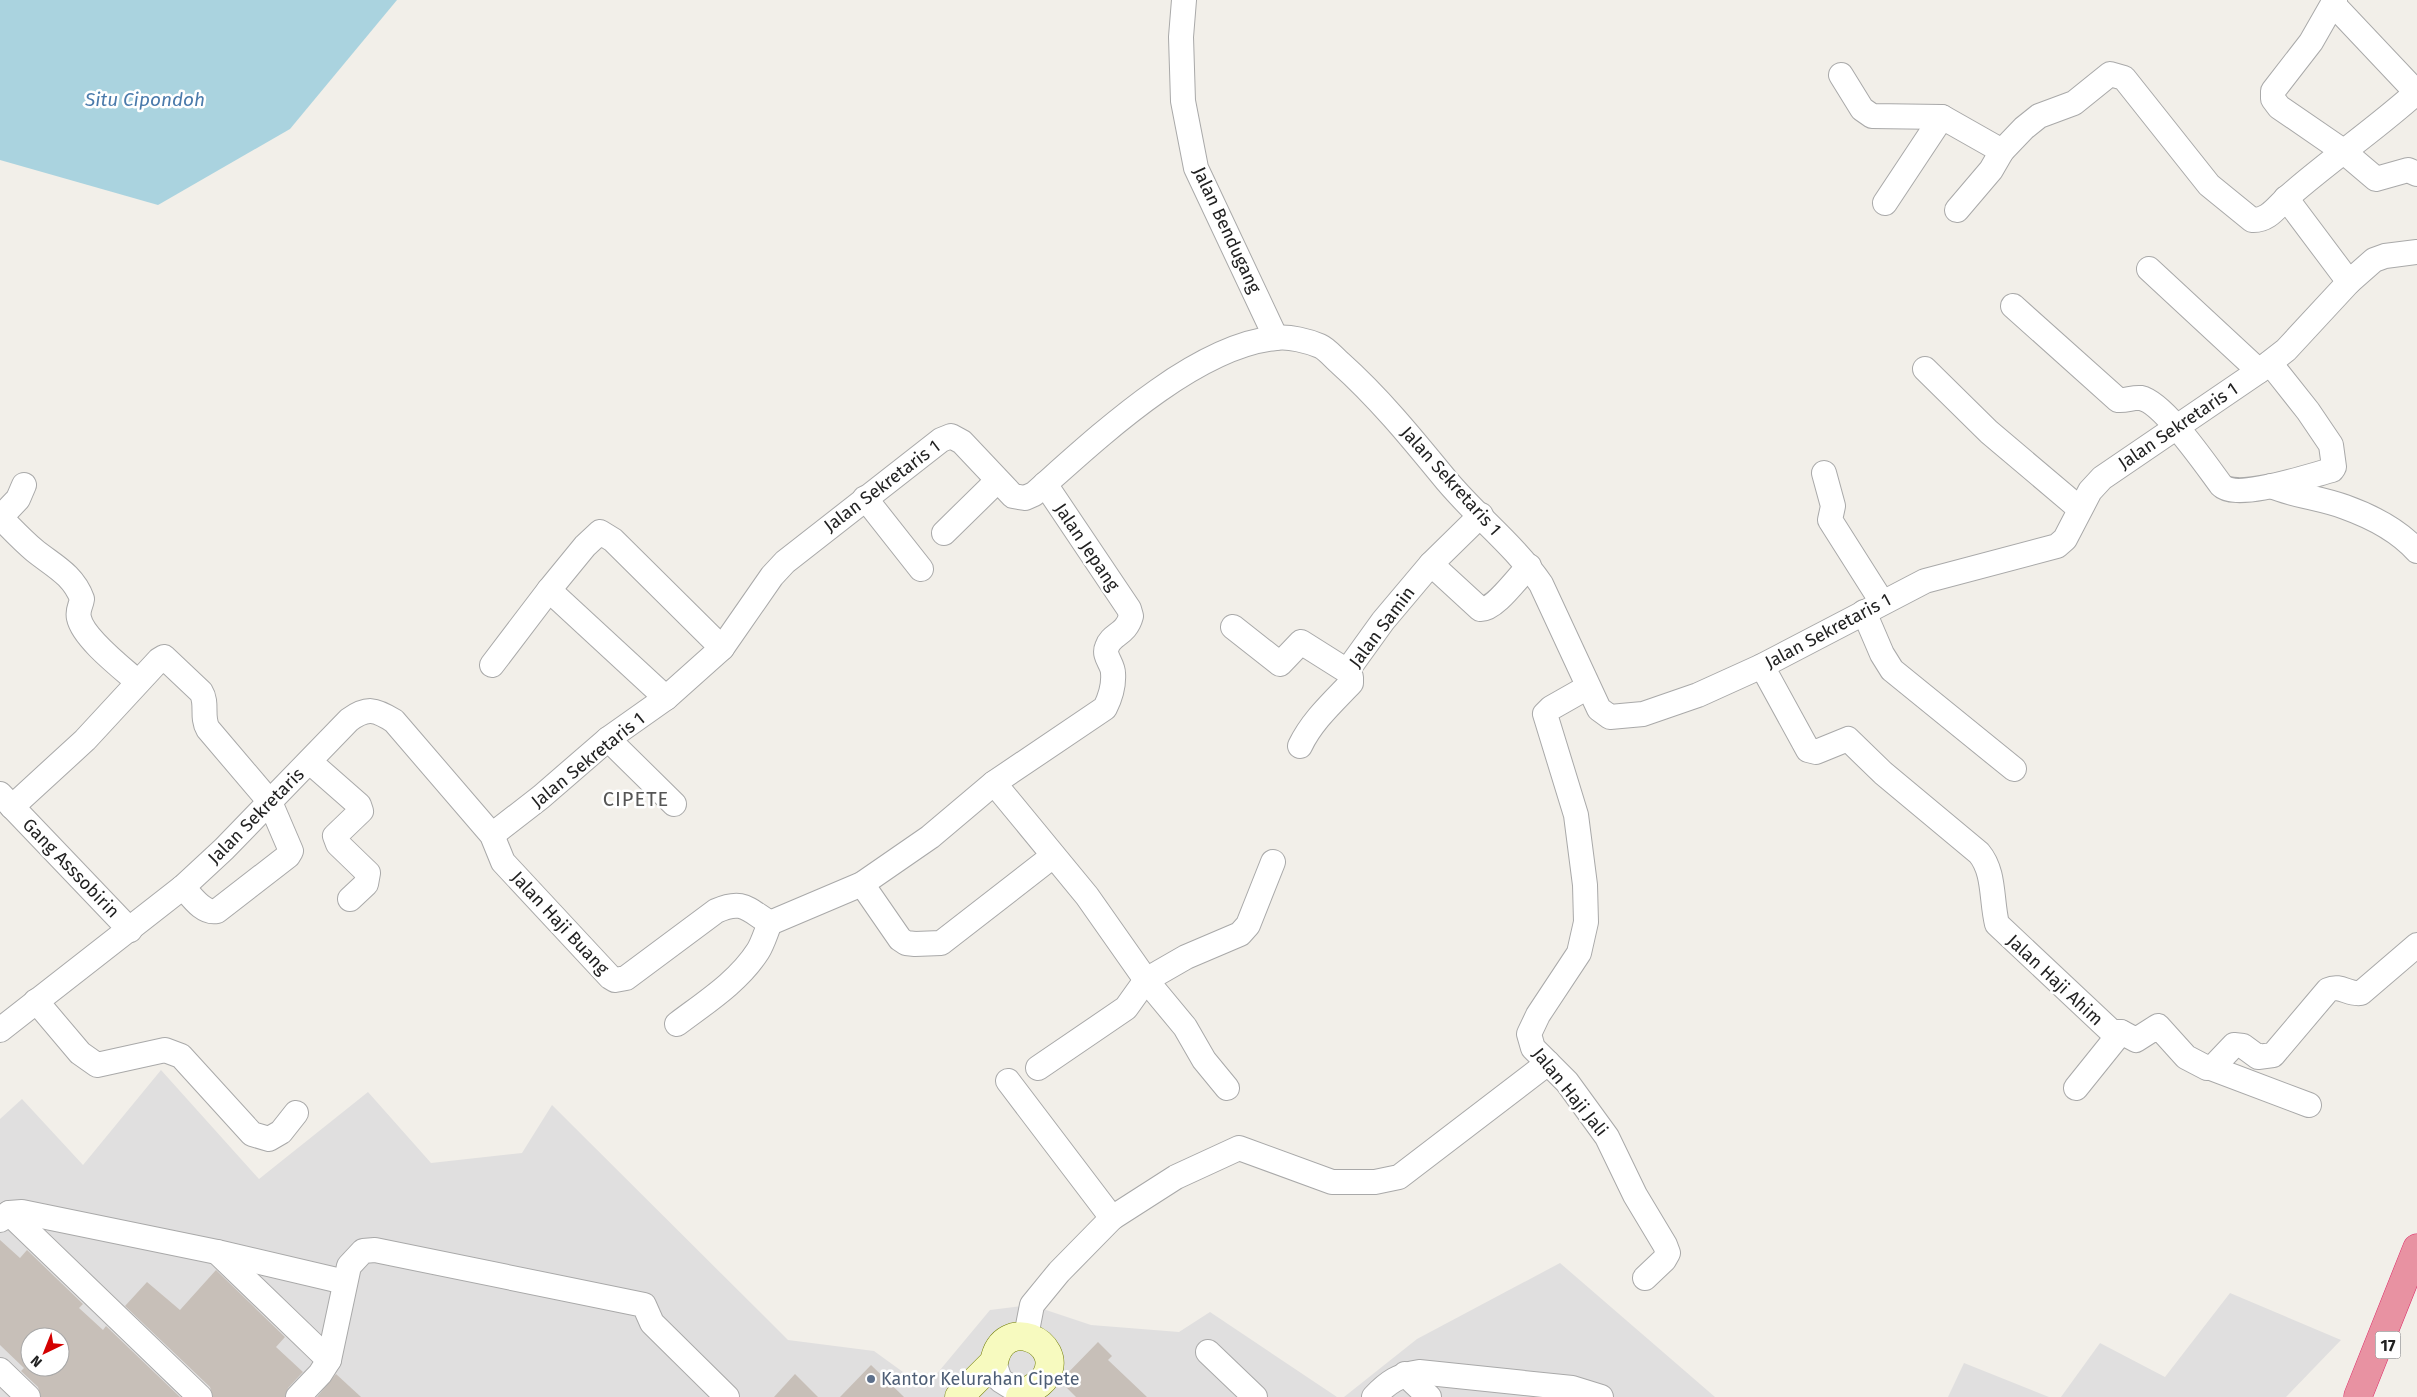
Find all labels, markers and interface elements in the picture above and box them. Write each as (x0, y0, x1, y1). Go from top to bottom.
water label: Situ Cipondoh (84, 88, 205, 111)
street label: Jalan Bendugang (1188, 163, 1266, 297)
street label: Jalan Sekretaris 1 (2114, 378, 2242, 474)
street label: Jalan Sekretaris 1 (1396, 422, 1506, 540)
street label: Jalan Sekretaris 1 (820, 435, 944, 537)
street label: Jalan Jepang (1050, 499, 1125, 596)
street label: Jalan Samin (1344, 582, 1420, 672)
street label: Jalan Sekretaris 1 (1761, 589, 1895, 673)
street label: Jalan Sekretaris 1 (527, 708, 649, 812)
street label: Jalan Sekretaris (203, 763, 309, 869)
district label: CIPETE (603, 787, 669, 811)
street label: Gang Asssobirin (18, 814, 124, 922)
street label: Jalan Haji Buang (507, 867, 614, 980)
street label: Jalan Haji Ahim (2002, 930, 2108, 1030)
street label: Jalan Haji Jali (1528, 1043, 1612, 1141)
north arrow (20, 1327, 70, 1377)
road number: 17 (2376, 1332, 2400, 1358)
text: N (27, 1352, 46, 1371)
place label: Kantor Kelurahan Cipete (881, 1368, 1080, 1390)
marker: Kantor Kelurahan Cipete (865, 1373, 877, 1385)

